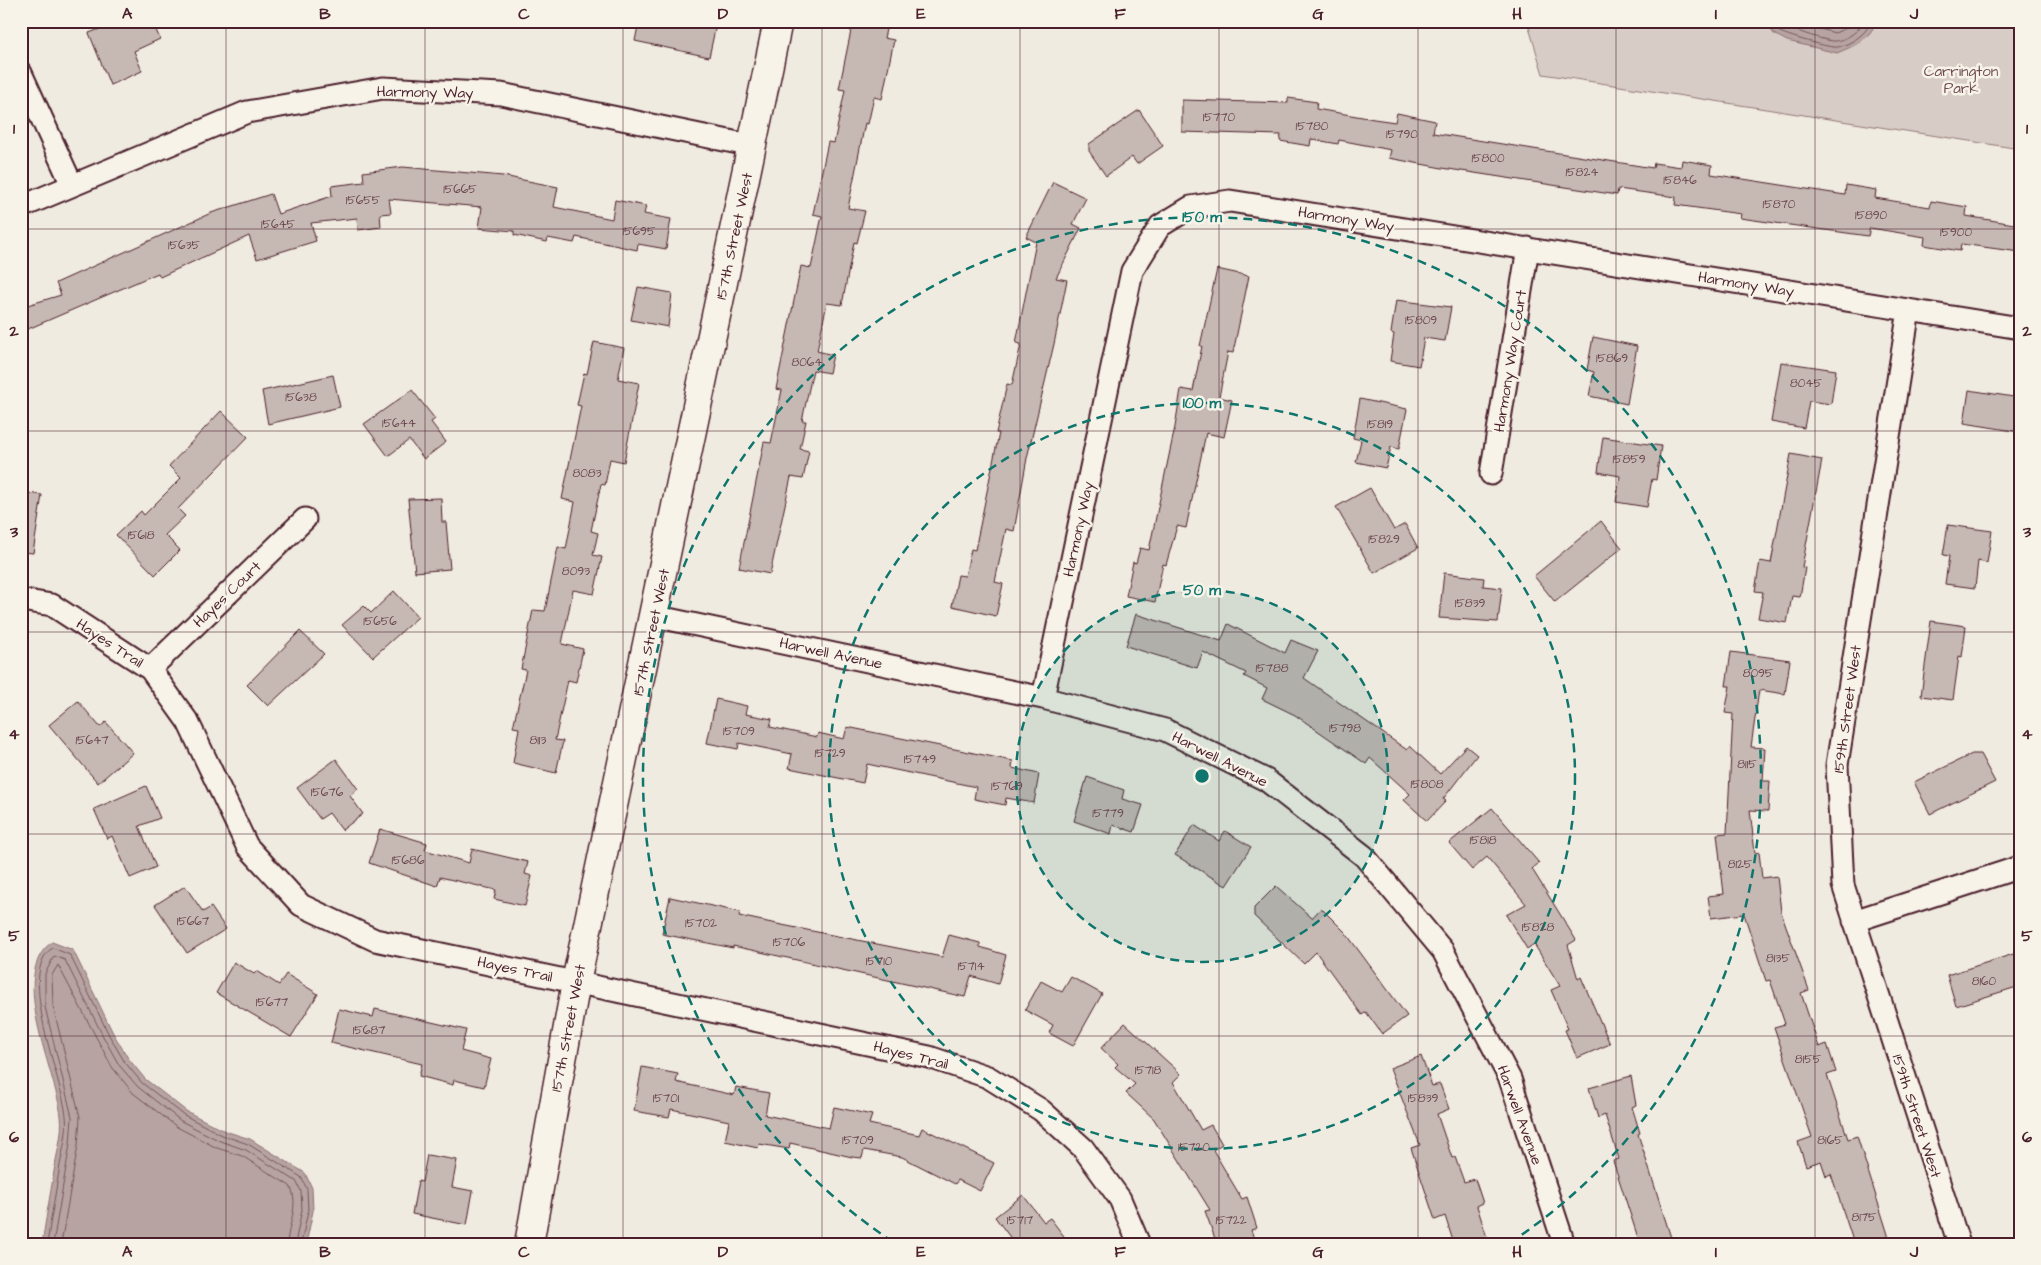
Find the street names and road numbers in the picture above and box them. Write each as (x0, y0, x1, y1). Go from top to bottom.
street label: Harmony Way (376, 81, 474, 105)
street label: 157th Street West (711, 171, 758, 302)
street label: Harmony Way (1296, 202, 1395, 238)
street label: Harmony Way (1696, 267, 1795, 303)
street label: Harmony Way Court (1489, 288, 1533, 434)
street label: Harmony Way (1058, 480, 1100, 579)
street label: Hayes Court (189, 556, 267, 633)
street label: 157th Street West (628, 567, 675, 698)
street label: Hayes Trail (71, 614, 148, 674)
street label: Harwell Avenue (778, 632, 884, 675)
street label: 159th Street West (1828, 644, 1867, 774)
street label: Harwell Avenue (1168, 726, 1271, 793)
street label: Hayes Trail (475, 951, 554, 989)
street label: 157th Street West (546, 963, 591, 1094)
street label: Hayes Trail (871, 1036, 951, 1076)
street label: 159th Street West (1887, 1052, 1946, 1181)
street label: Harwell Avenue (1492, 1062, 1547, 1168)

